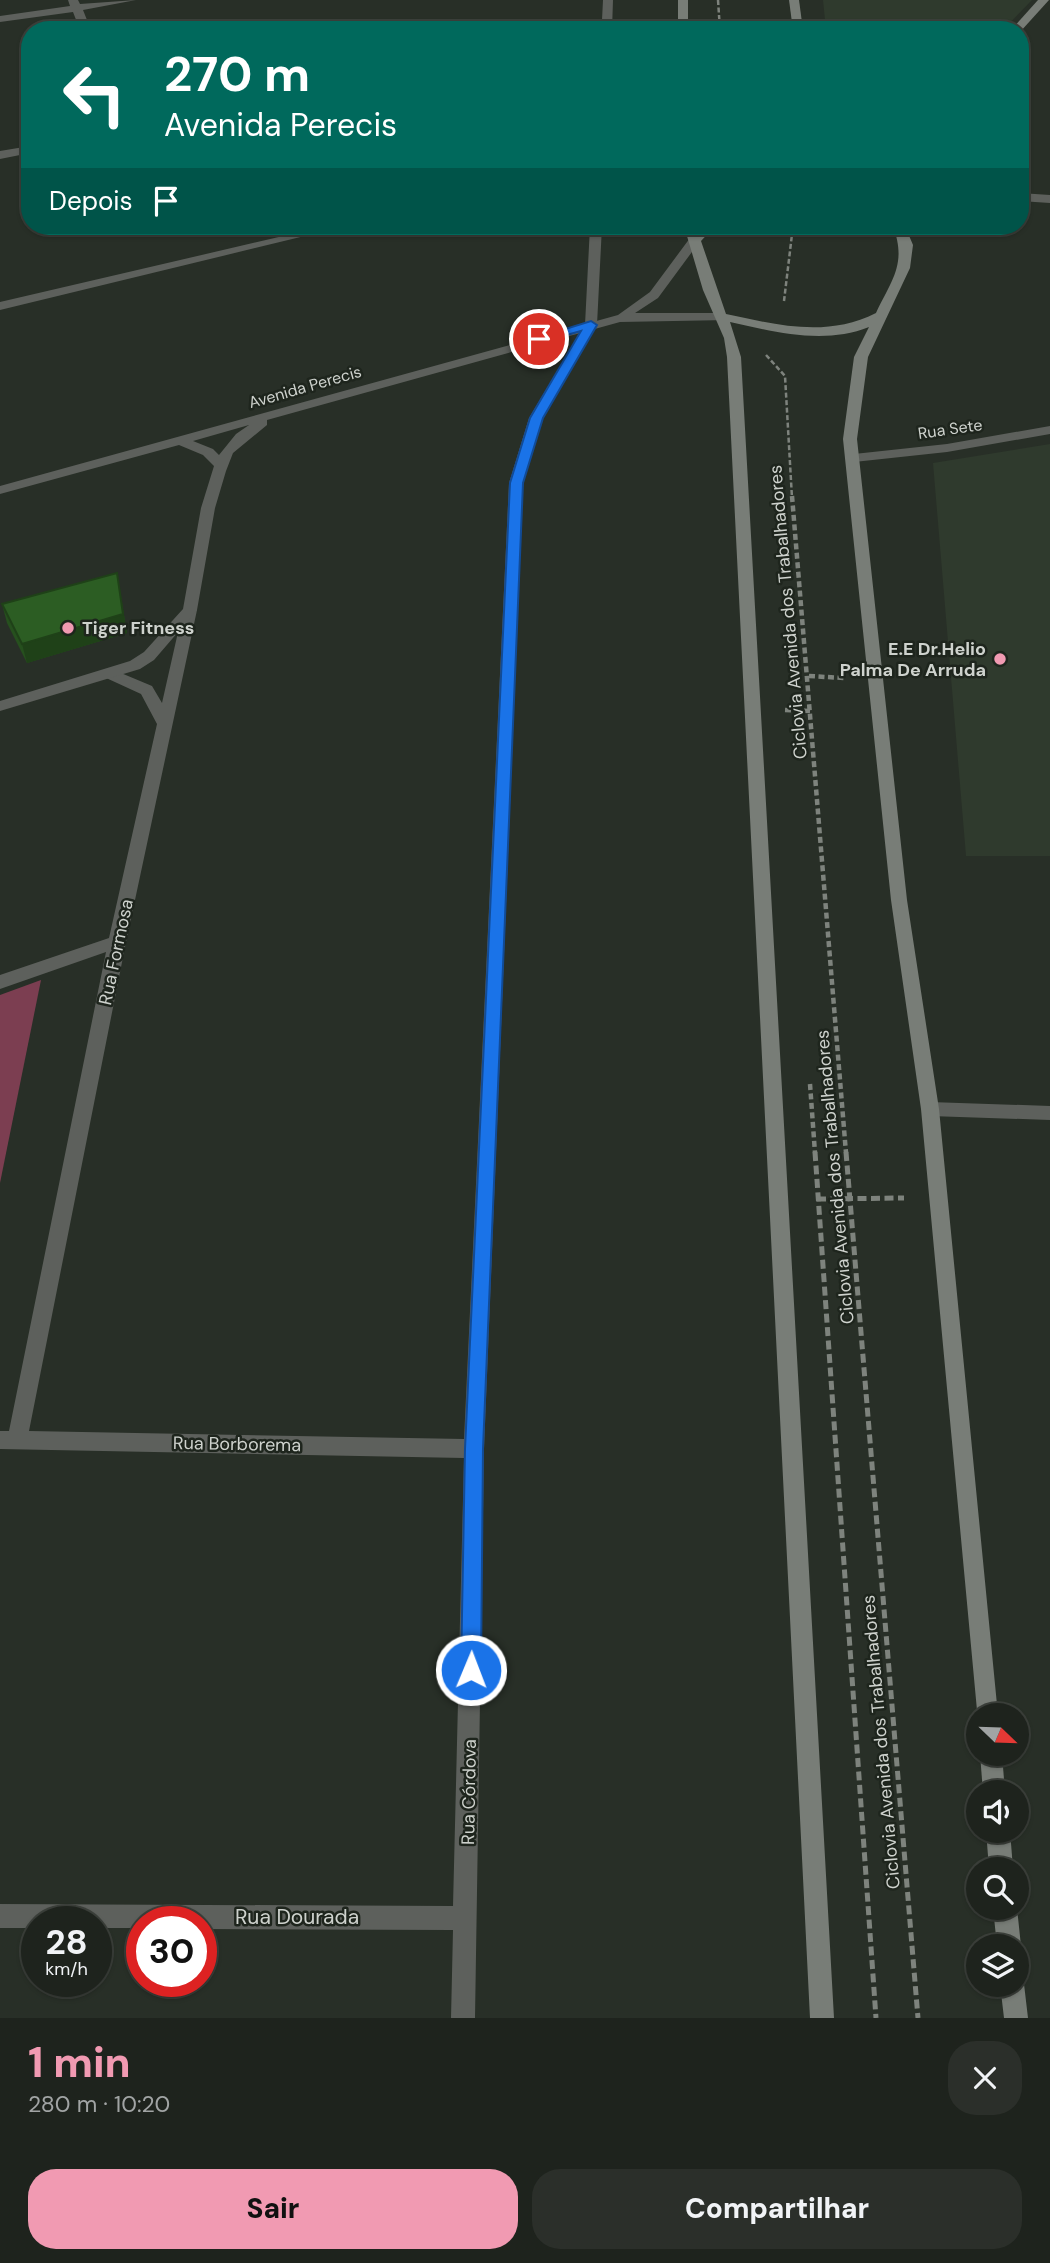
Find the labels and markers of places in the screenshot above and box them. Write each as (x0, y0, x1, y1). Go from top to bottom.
pin (509, 309, 569, 369)
place label: Tiger Fitness (82, 616, 194, 640)
marker: Tiger Fitness (60, 620, 76, 636)
place label: E.E Dr.Helio Palma De Arruda (840, 637, 986, 682)
marker: E.E Dr.Helio Palma De Arruda (992, 651, 1008, 667)

